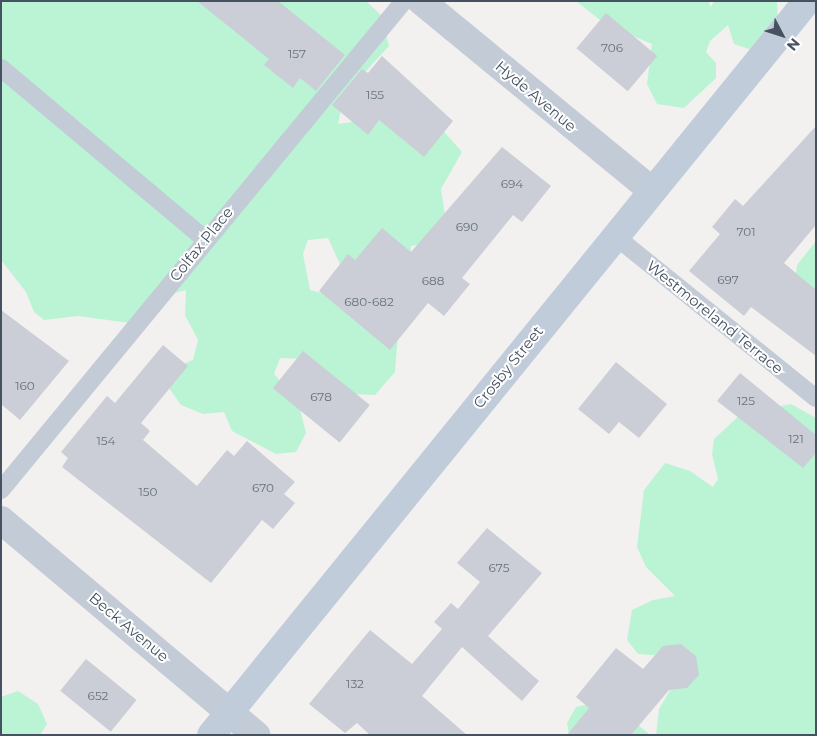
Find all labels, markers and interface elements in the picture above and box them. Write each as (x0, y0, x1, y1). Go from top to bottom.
north arrow (757, 10, 807, 60)
text: N (783, 35, 804, 55)
house number: 706 (601, 41, 623, 55)
house number: 157 (288, 47, 306, 61)
street label: Hyde Avenue (492, 57, 580, 135)
house number: 155 (366, 88, 384, 102)
house number: 694 (501, 177, 523, 191)
street label: Colfax Place (166, 203, 236, 285)
house number: 690 (456, 220, 478, 234)
house number: 701 (736, 225, 756, 239)
street label: Westmoreland Terrace (643, 257, 787, 377)
house number: 697 (717, 273, 739, 287)
house number: 688 (422, 274, 444, 288)
house number: 680-682 (344, 295, 394, 309)
street label: Crosby Street (469, 322, 547, 412)
house number: 160 (15, 379, 35, 393)
house number: 678 (310, 390, 332, 404)
house number: 125 (737, 394, 755, 408)
house number: 121 (788, 432, 804, 446)
house number: 154 (96, 434, 116, 448)
house number: 670 (252, 481, 274, 495)
house number: 150 (138, 485, 158, 499)
house number: 675 (489, 561, 509, 575)
street label: Beck Avenue (86, 589, 172, 665)
house number: 132 (346, 677, 364, 691)
house number: 652 (88, 689, 108, 703)

